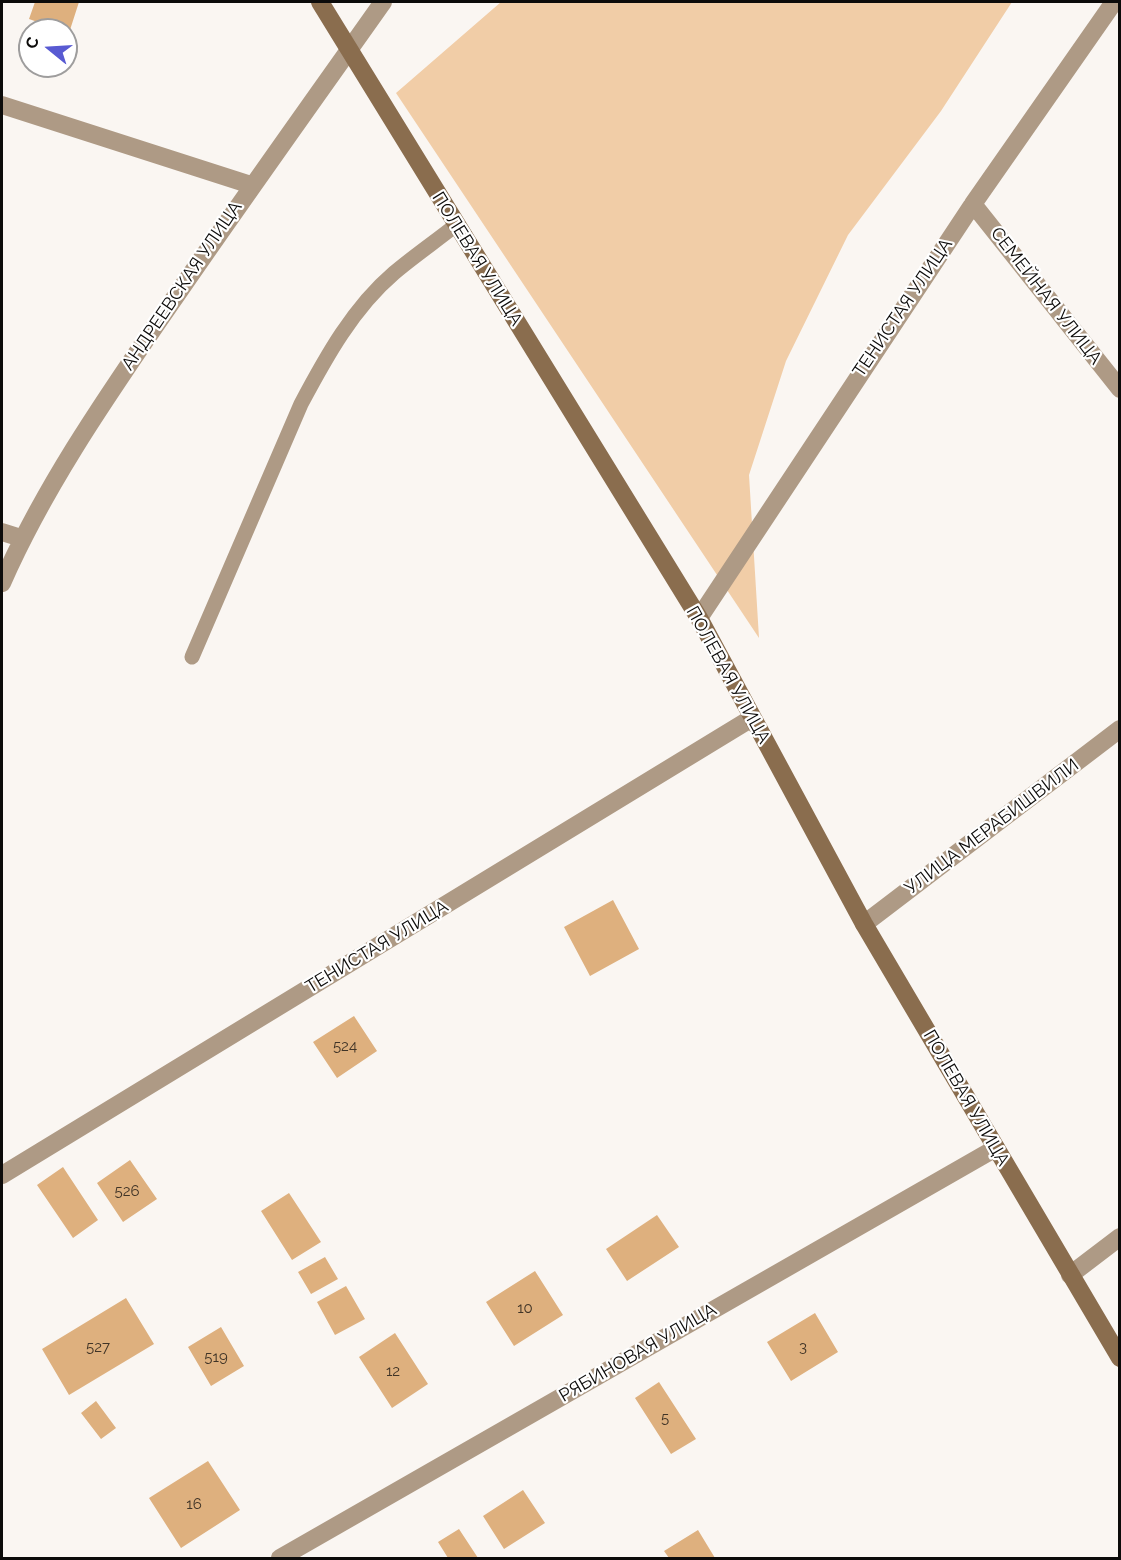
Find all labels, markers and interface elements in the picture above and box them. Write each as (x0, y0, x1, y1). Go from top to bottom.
north arrow (18, 18, 78, 78)
text: С (22, 35, 43, 51)
street label: ПОЛЕВАЯ УЛИЦА (427, 188, 527, 330)
street label: АНДРЕЕВСКАЯ УЛИЦА (117, 197, 247, 375)
street label: СЕМЕЙНАЯ УЛИЦА (986, 223, 1106, 369)
street label: ТЕНИСТАЯ УЛИЦА (849, 235, 957, 381)
street label: ПОЛЕВАЯ УЛИЦА (681, 603, 775, 747)
street label: УЛИЦА МЕРАБИШВИЛИ (901, 755, 1083, 899)
street label: ТЕНИСТАЯ УЛИЦА (302, 896, 452, 998)
street label: ПОЛЕВАЯ УЛИЦА (918, 1026, 1014, 1170)
house number: 524 (333, 1037, 357, 1055)
house number: 526 (114, 1182, 140, 1200)
house number: 10 (517, 1299, 533, 1317)
street label: РЯБИНОВАЯ УЛИЦА (556, 1299, 720, 1407)
house number: 527 (86, 1338, 110, 1356)
house number: 3 (799, 1338, 807, 1356)
house number: 519 (204, 1348, 228, 1366)
house number: 12 (386, 1362, 400, 1380)
house number: 5 (661, 1409, 669, 1427)
house number: 16 (186, 1495, 202, 1513)

